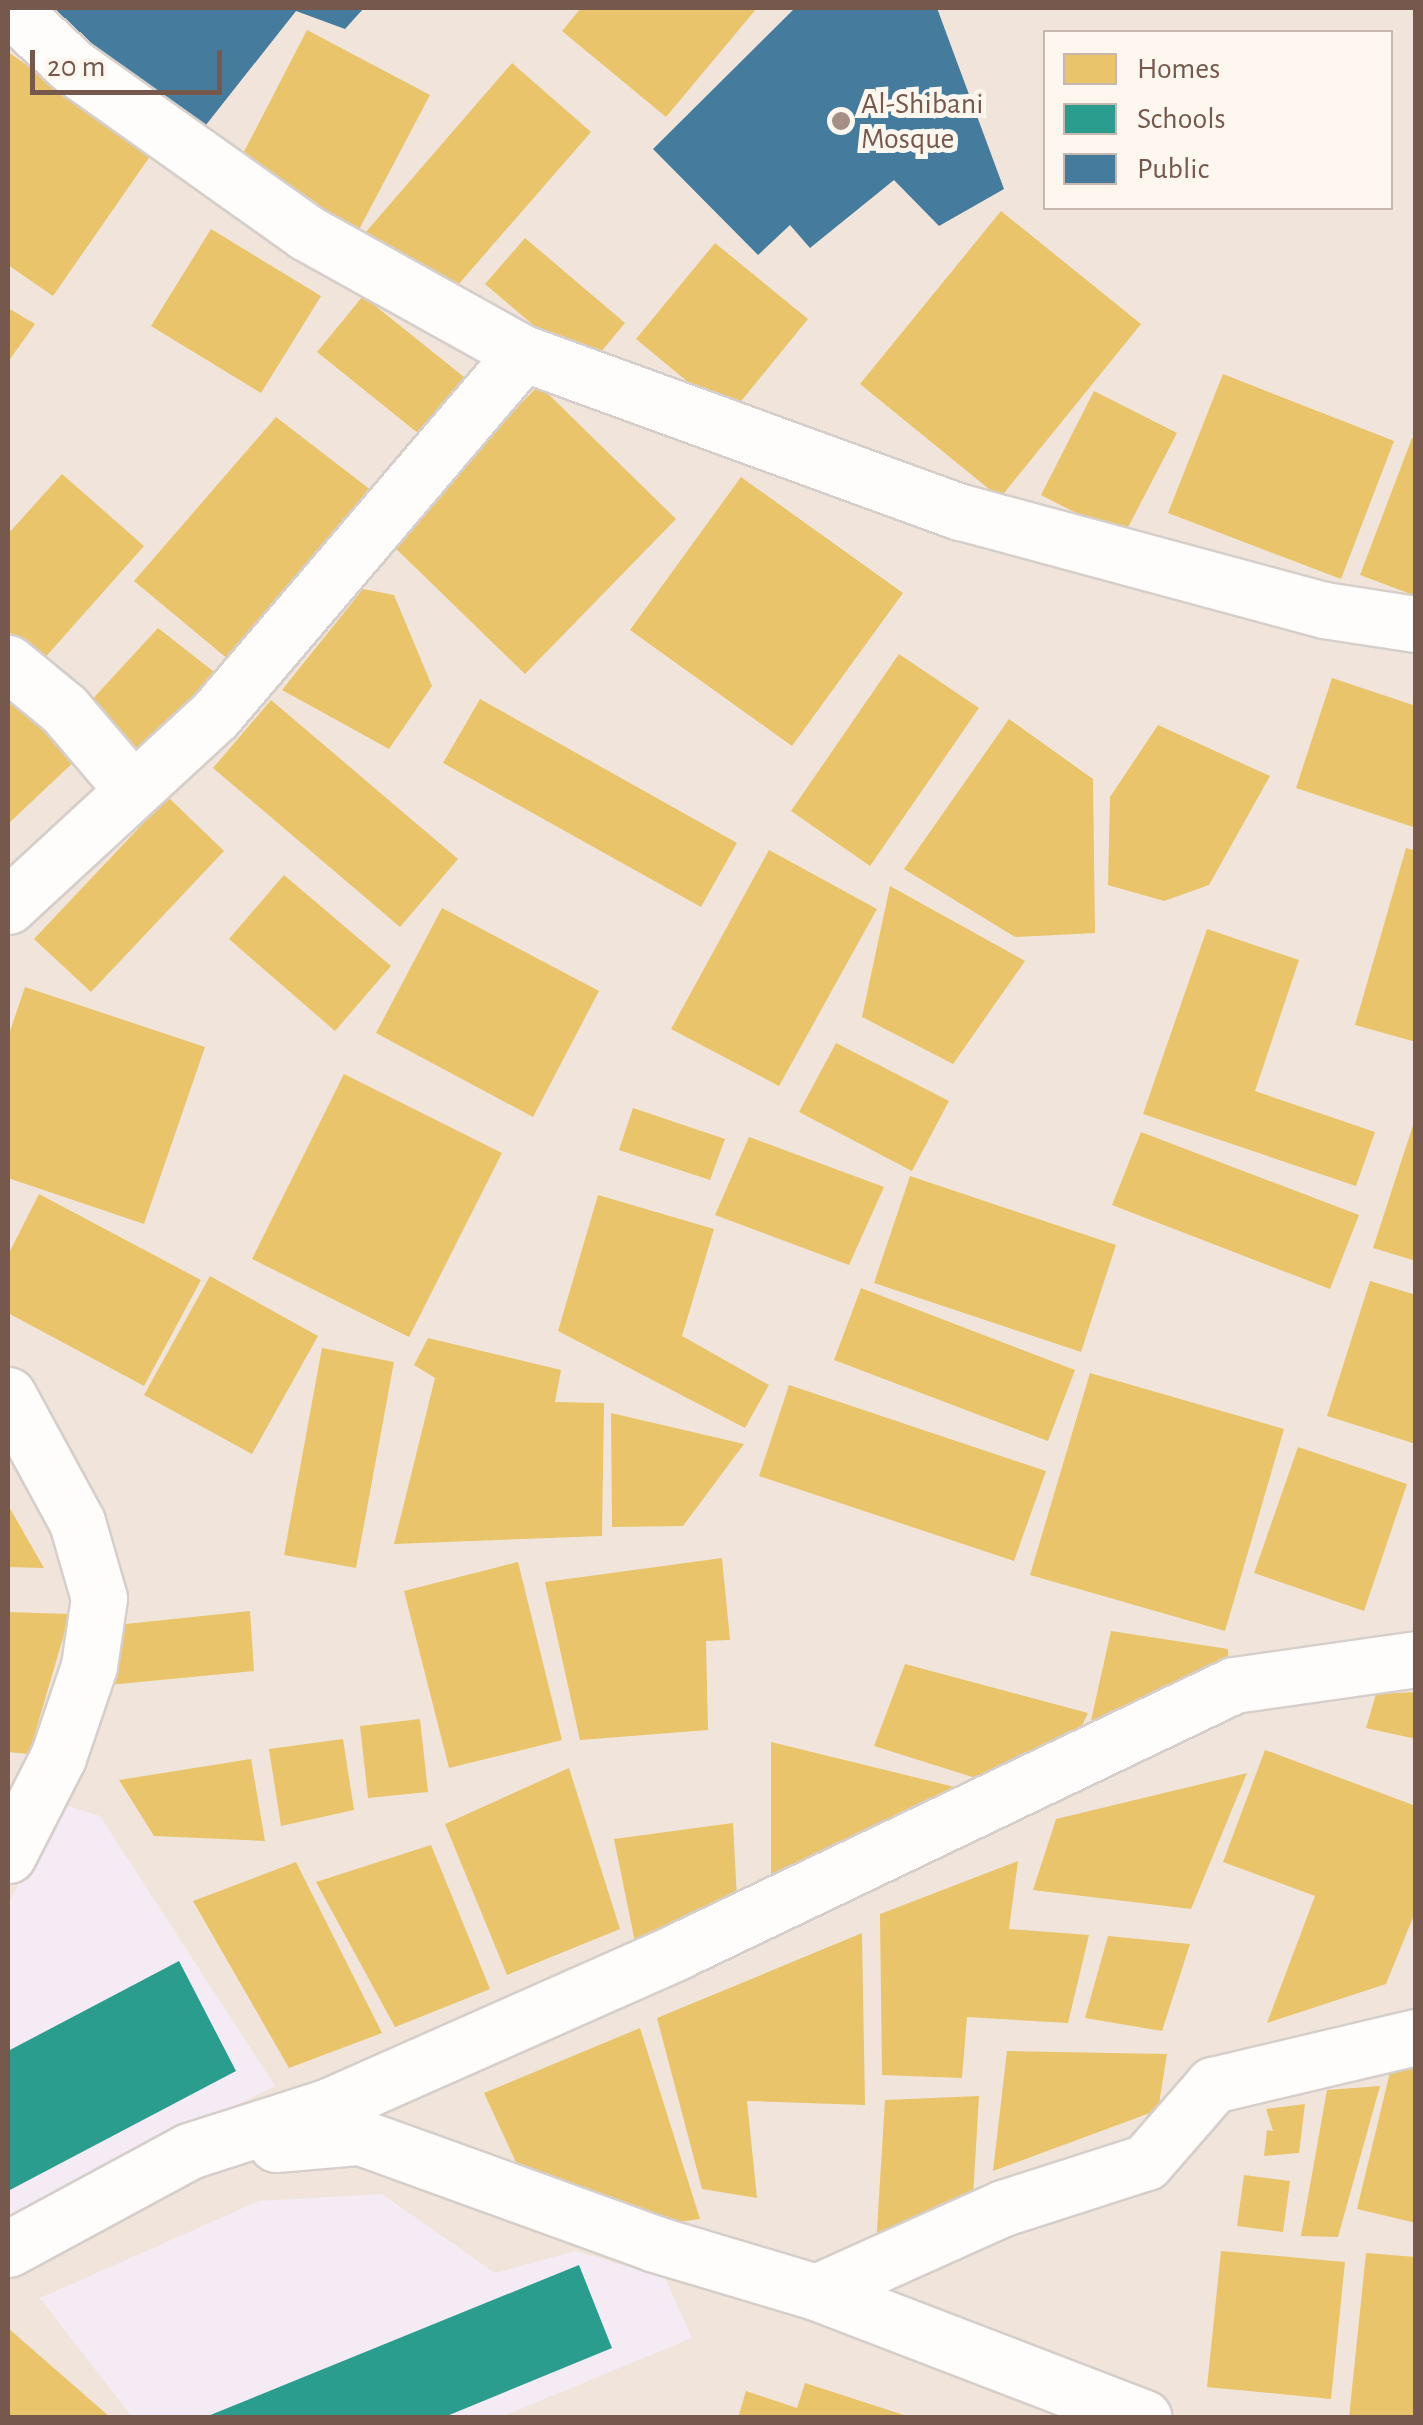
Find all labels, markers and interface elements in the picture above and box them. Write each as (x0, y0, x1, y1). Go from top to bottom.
scale bar (35, 30, 228, 92)
legend (1043, 30, 1393, 210)
text: 20 m (47, 52, 105, 82)
text: Homes (1137, 54, 1220, 84)
place label: Al-Shibani Mosque (861, 86, 983, 156)
text: Schools (1137, 104, 1226, 134)
marker: Al-Shibani Mosque (830, 110, 852, 132)
text: Public (1137, 154, 1209, 184)

